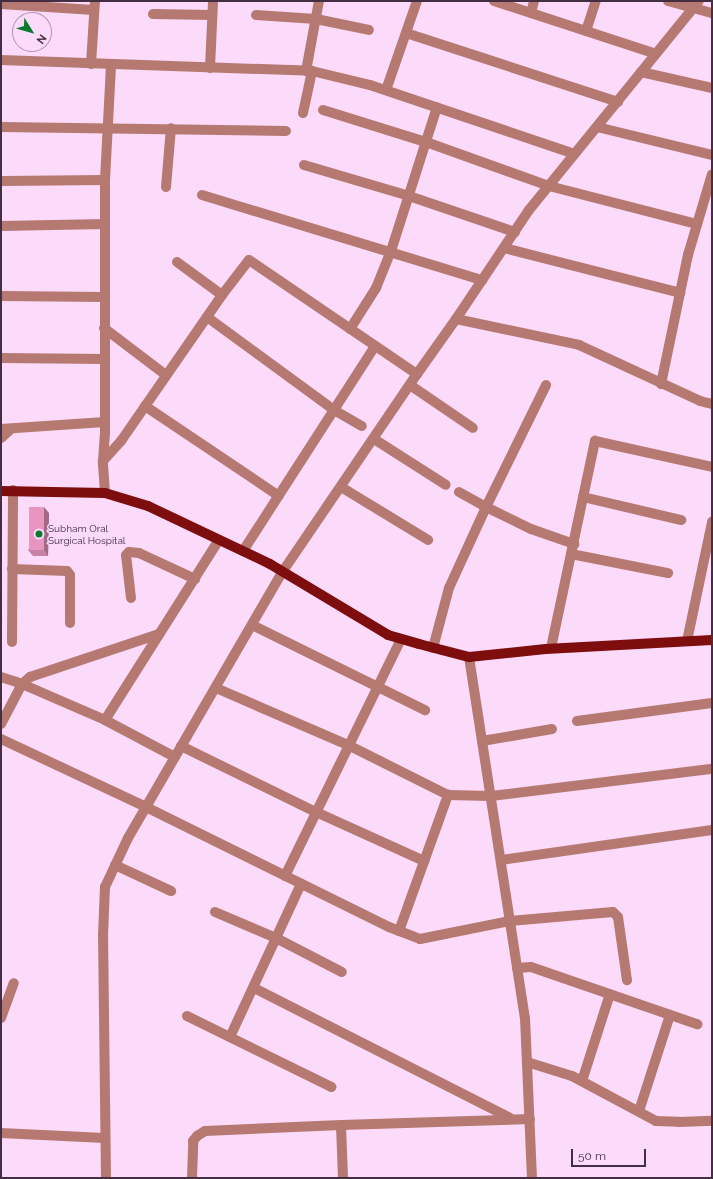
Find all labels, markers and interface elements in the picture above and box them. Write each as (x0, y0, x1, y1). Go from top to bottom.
north arrow (12, 12, 52, 52)
text: N (33, 32, 49, 46)
place label: Subham Oral Surgical Hospital (48, 522, 126, 546)
marker: Subham Oral Surgical Hospital (33, 528, 45, 540)
scale bar (573, 1141, 648, 1167)
text: 50 m (578, 1149, 606, 1163)

